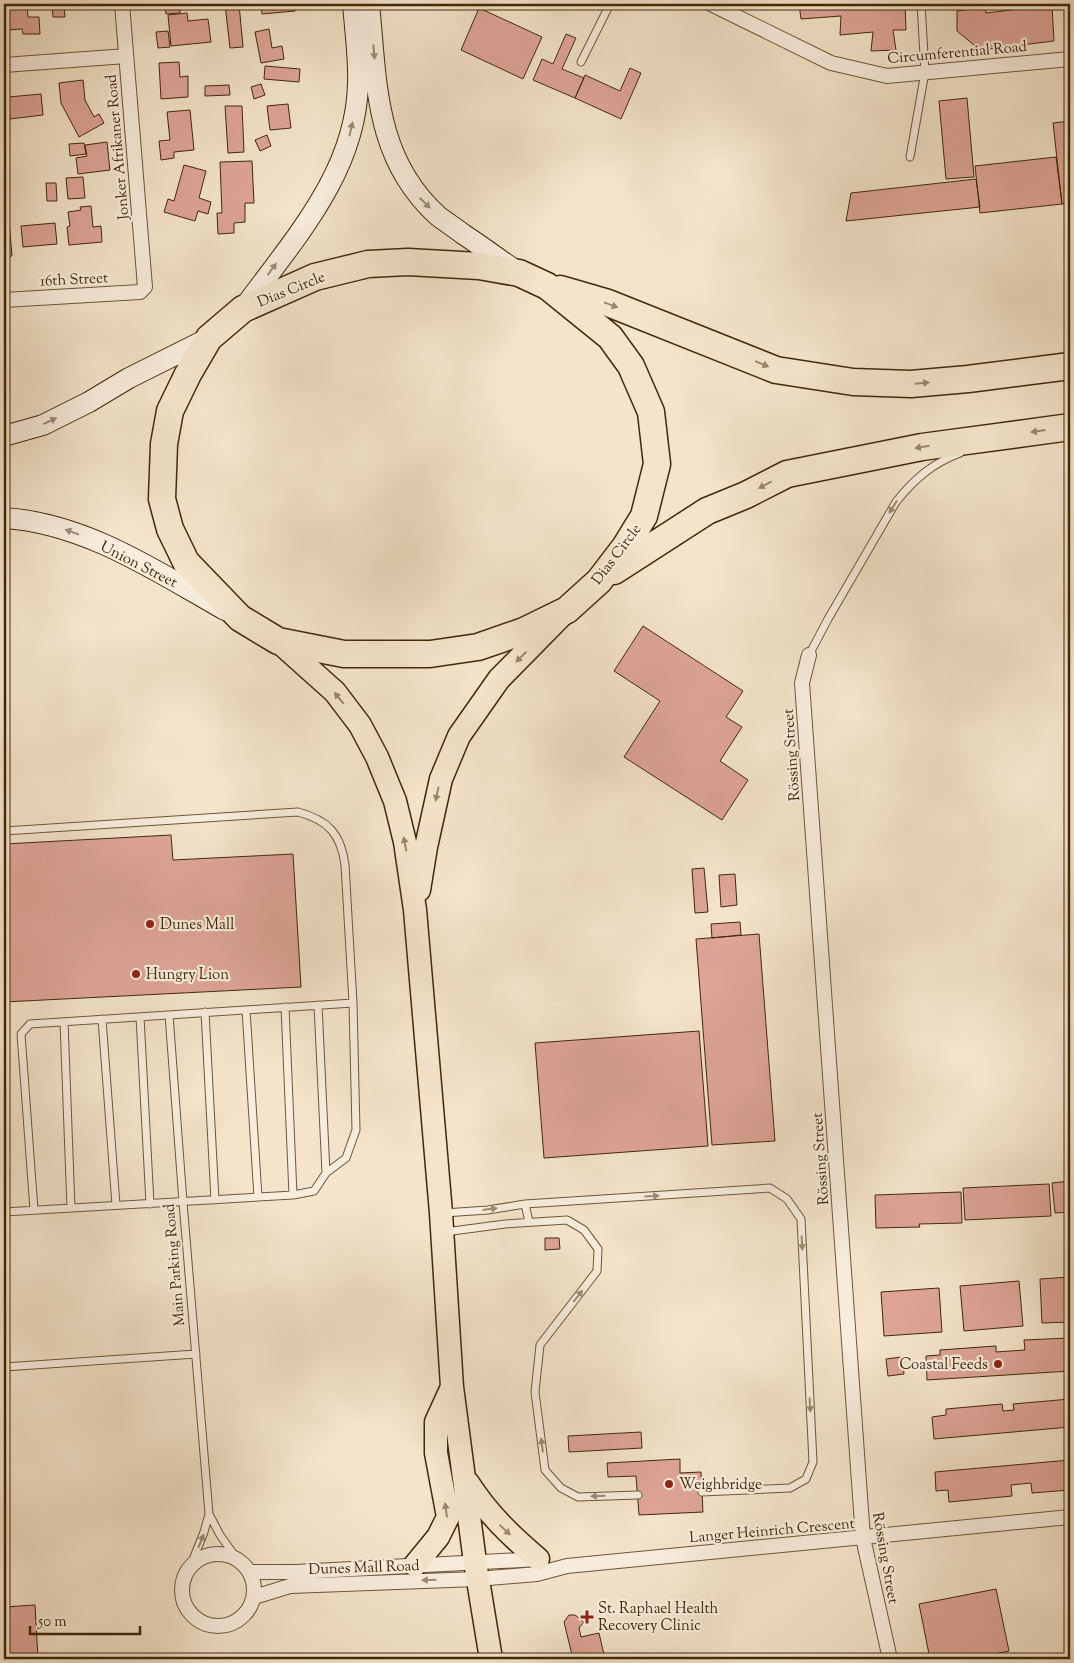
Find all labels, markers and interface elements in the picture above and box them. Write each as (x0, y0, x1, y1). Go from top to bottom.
street label: Circumferential Road (886, 37, 1028, 70)
one-way arrow (370, 45, 378, 61)
street label: Jonker Afrikaner Road (102, 73, 135, 221)
one-way arrow (347, 122, 355, 137)
one-way arrow (419, 196, 431, 208)
one-way arrow (267, 262, 277, 276)
street label: Dias Circle (254, 267, 329, 314)
street label: 16th Street (39, 268, 109, 293)
one-way arrow (604, 301, 619, 309)
one-way arrow (755, 361, 769, 369)
one-way arrow (915, 378, 931, 386)
one-way arrow (43, 417, 57, 425)
one-way arrow (1029, 427, 1045, 435)
one-way arrow (914, 444, 930, 452)
one-way arrow (758, 481, 772, 489)
one-way arrow (888, 500, 897, 513)
street label: Dias Circle (587, 520, 647, 590)
one-way arrow (64, 528, 79, 536)
street label: Union Street (96, 537, 181, 594)
one-way arrow (515, 651, 527, 663)
one-way arrow (333, 692, 344, 705)
street label: Rössing Street (779, 708, 806, 802)
one-way arrow (433, 786, 441, 802)
one-way arrow (401, 837, 409, 852)
place label: Dunes Mall (160, 915, 234, 936)
marker: Dunes Mall (144, 918, 156, 930)
place label: Hungry Lion (146, 965, 229, 986)
marker: Hungry Lion (130, 968, 142, 980)
street label: Rössing Street (808, 1112, 835, 1206)
one-way arrow (644, 1191, 660, 1199)
street label: Main Parking Road (160, 1202, 191, 1327)
one-way arrow (482, 1205, 498, 1213)
one-way arrow (799, 1235, 807, 1251)
one-way arrow (573, 1290, 583, 1303)
place label: Coastal Feeds (899, 1355, 988, 1376)
marker: Coastal Feeds (992, 1358, 1004, 1370)
one-way arrow (806, 1398, 814, 1414)
one-way arrow (538, 1437, 546, 1453)
place label: Weighbridge (679, 1475, 762, 1496)
marker: Weighbridge (663, 1478, 675, 1490)
one-way arrow (590, 1492, 606, 1500)
one-way arrow (442, 1501, 450, 1517)
street label: Rössing Street (866, 1511, 903, 1606)
street label: Langer Heinrich Crescent (688, 1514, 856, 1549)
one-way arrow (499, 1524, 511, 1536)
one-way arrow (197, 1533, 205, 1548)
street label: Dunes Mall Road (308, 1556, 421, 1581)
one-way arrow (420, 1577, 436, 1585)
place label: St. Raphael Health Recovery Clinic (598, 1599, 719, 1637)
scale bar (30, 1603, 140, 1635)
marker: St. Raphael Health Recovery Clinic (580, 1610, 594, 1624)
text: 50 m (37, 1612, 67, 1633)

